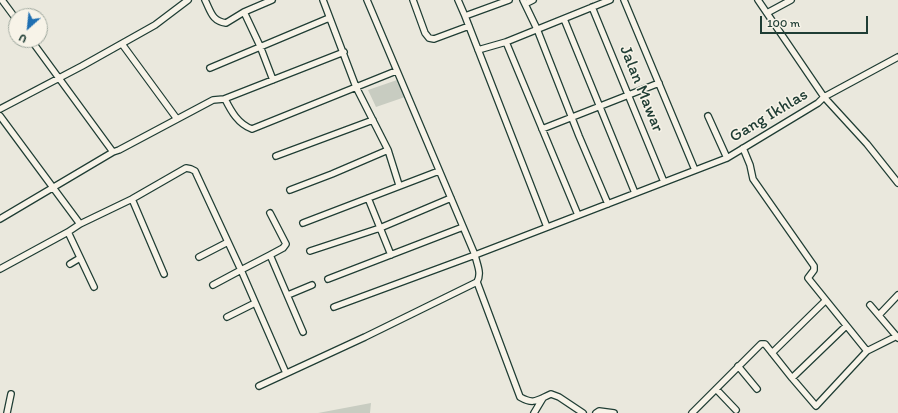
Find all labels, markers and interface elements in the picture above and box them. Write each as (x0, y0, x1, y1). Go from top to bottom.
north arrow (8, 8, 48, 48)
scale bar (762, 8, 870, 34)
text: 100 m (767, 16, 800, 30)
text: U (17, 31, 29, 46)
street label: Jalan Mawar (614, 43, 668, 135)
street label: Gang Ikhlas (726, 85, 812, 147)

